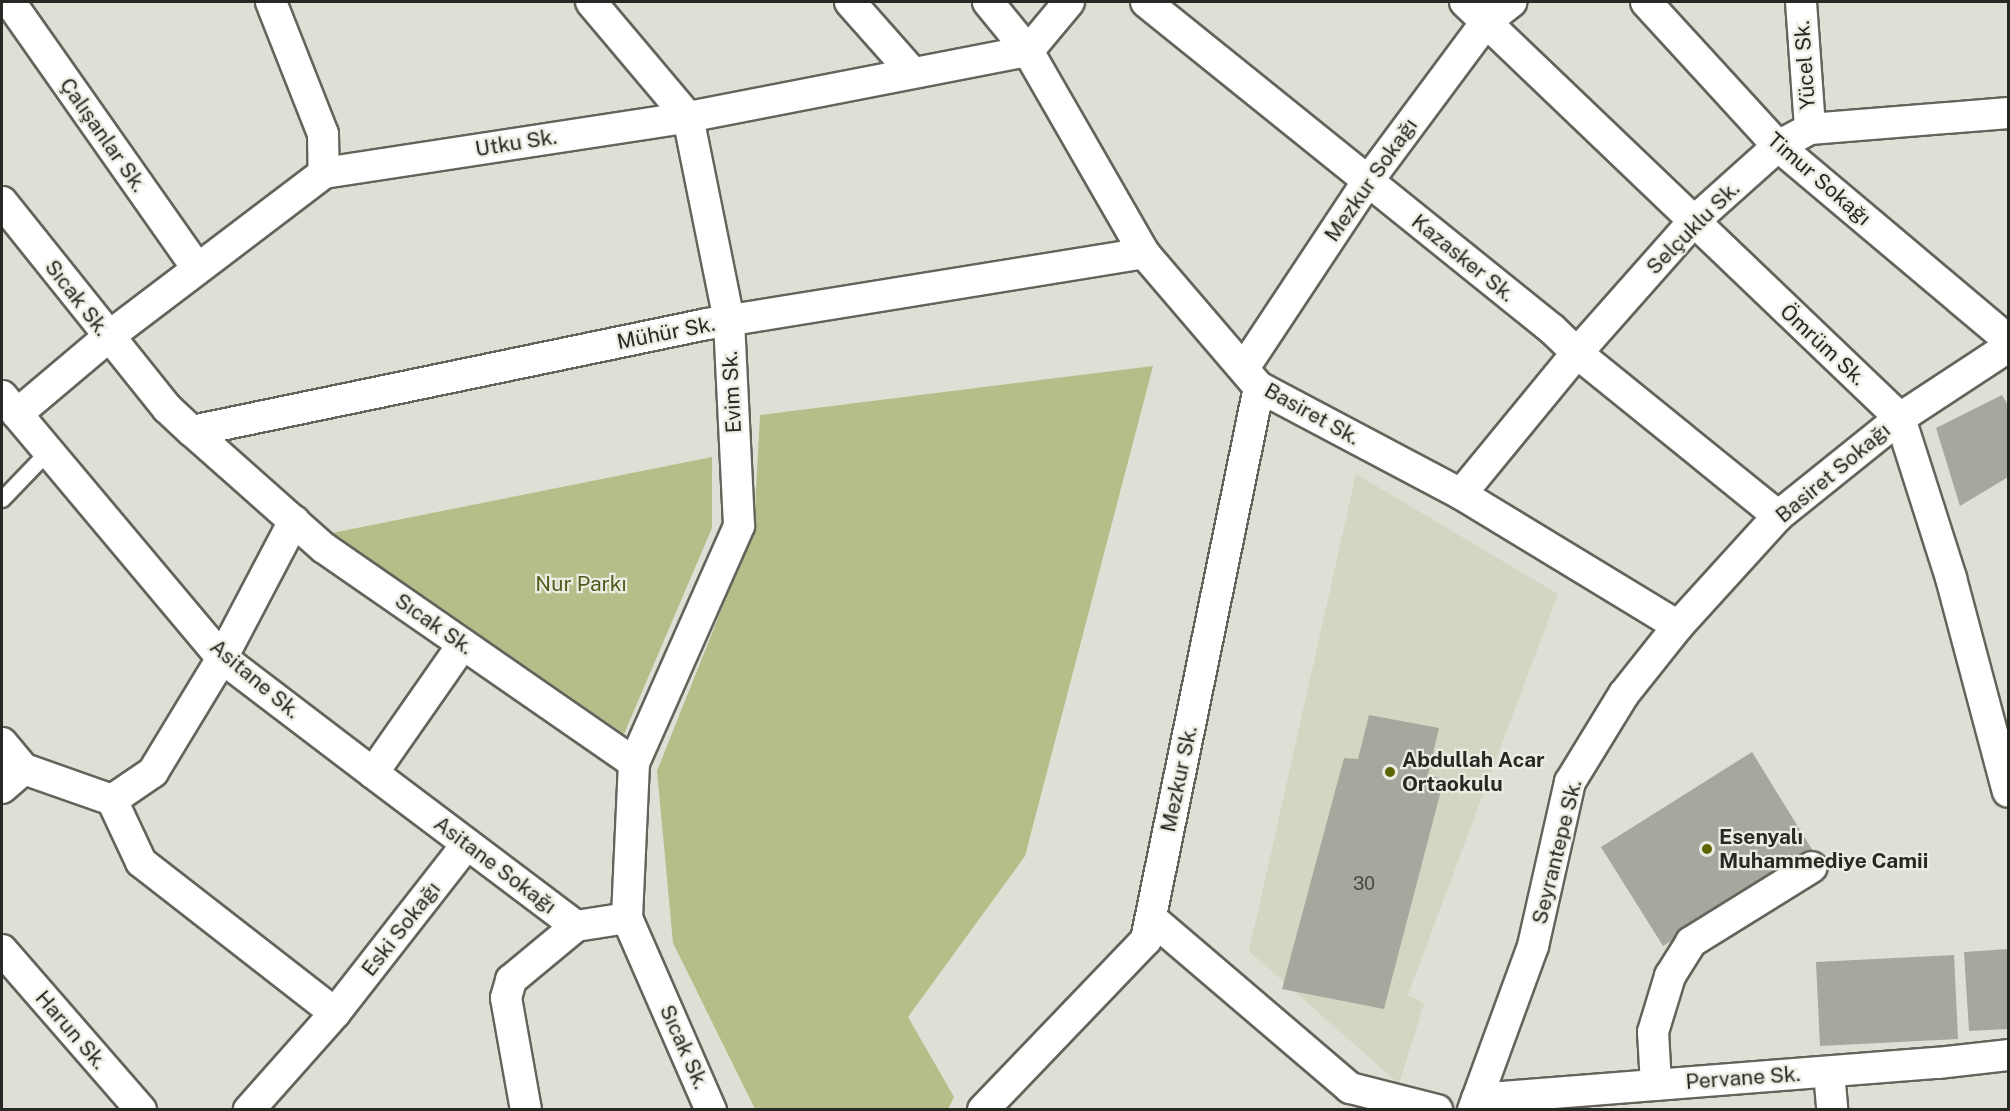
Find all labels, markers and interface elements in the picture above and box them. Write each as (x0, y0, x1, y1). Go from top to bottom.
street label: Yücel Sk. (1789, 20, 1821, 110)
street label: Çalışanlar Sk. (54, 73, 152, 197)
street label: Mezkur Sokağı (1319, 114, 1423, 246)
street label: Utku Sk. (473, 124, 559, 162)
street label: Timur Sokağı (1762, 127, 1876, 231)
street label: Selçuklu Sk. (1641, 176, 1745, 280)
street label: Kazasker Sk. (1406, 209, 1520, 307)
street label: Sıcak Sk. (40, 255, 114, 341)
street label: Ömrüm Sk. (1775, 299, 1871, 391)
street label: Mühür Sk. (615, 311, 717, 355)
street label: Evim Sk. (717, 350, 747, 434)
street label: Basiret Sk. (1260, 378, 1364, 450)
street label: Basiret Sokağı (1771, 418, 1895, 528)
park label: Nur Parkı (535, 571, 627, 597)
street label: Sıcak Sk. (390, 588, 478, 660)
street label: Asitane Sk. (205, 634, 305, 724)
street label: Mezkur Sk. (1155, 724, 1203, 834)
place label: Abdullah Acar Ortaokulu (1402, 747, 1545, 797)
marker: Abdullah Acar Ortaokulu (1383, 765, 1397, 779)
street label: Seyrantepe Sk. (1527, 777, 1587, 927)
street label: Asitane Sokağı (429, 811, 561, 919)
place label: Esenyalı Muhammediye Camii (1719, 824, 1928, 874)
marker: Esenyalı Muhammediye Camii (1700, 842, 1714, 856)
house number: 30 (1353, 873, 1375, 895)
street label: Eski Sokağı (356, 877, 446, 981)
street label: Harun Sk. (30, 986, 112, 1074)
street label: Sıcak Sk. (654, 1001, 714, 1093)
street label: Pervane Sk. (1685, 1061, 1801, 1095)

